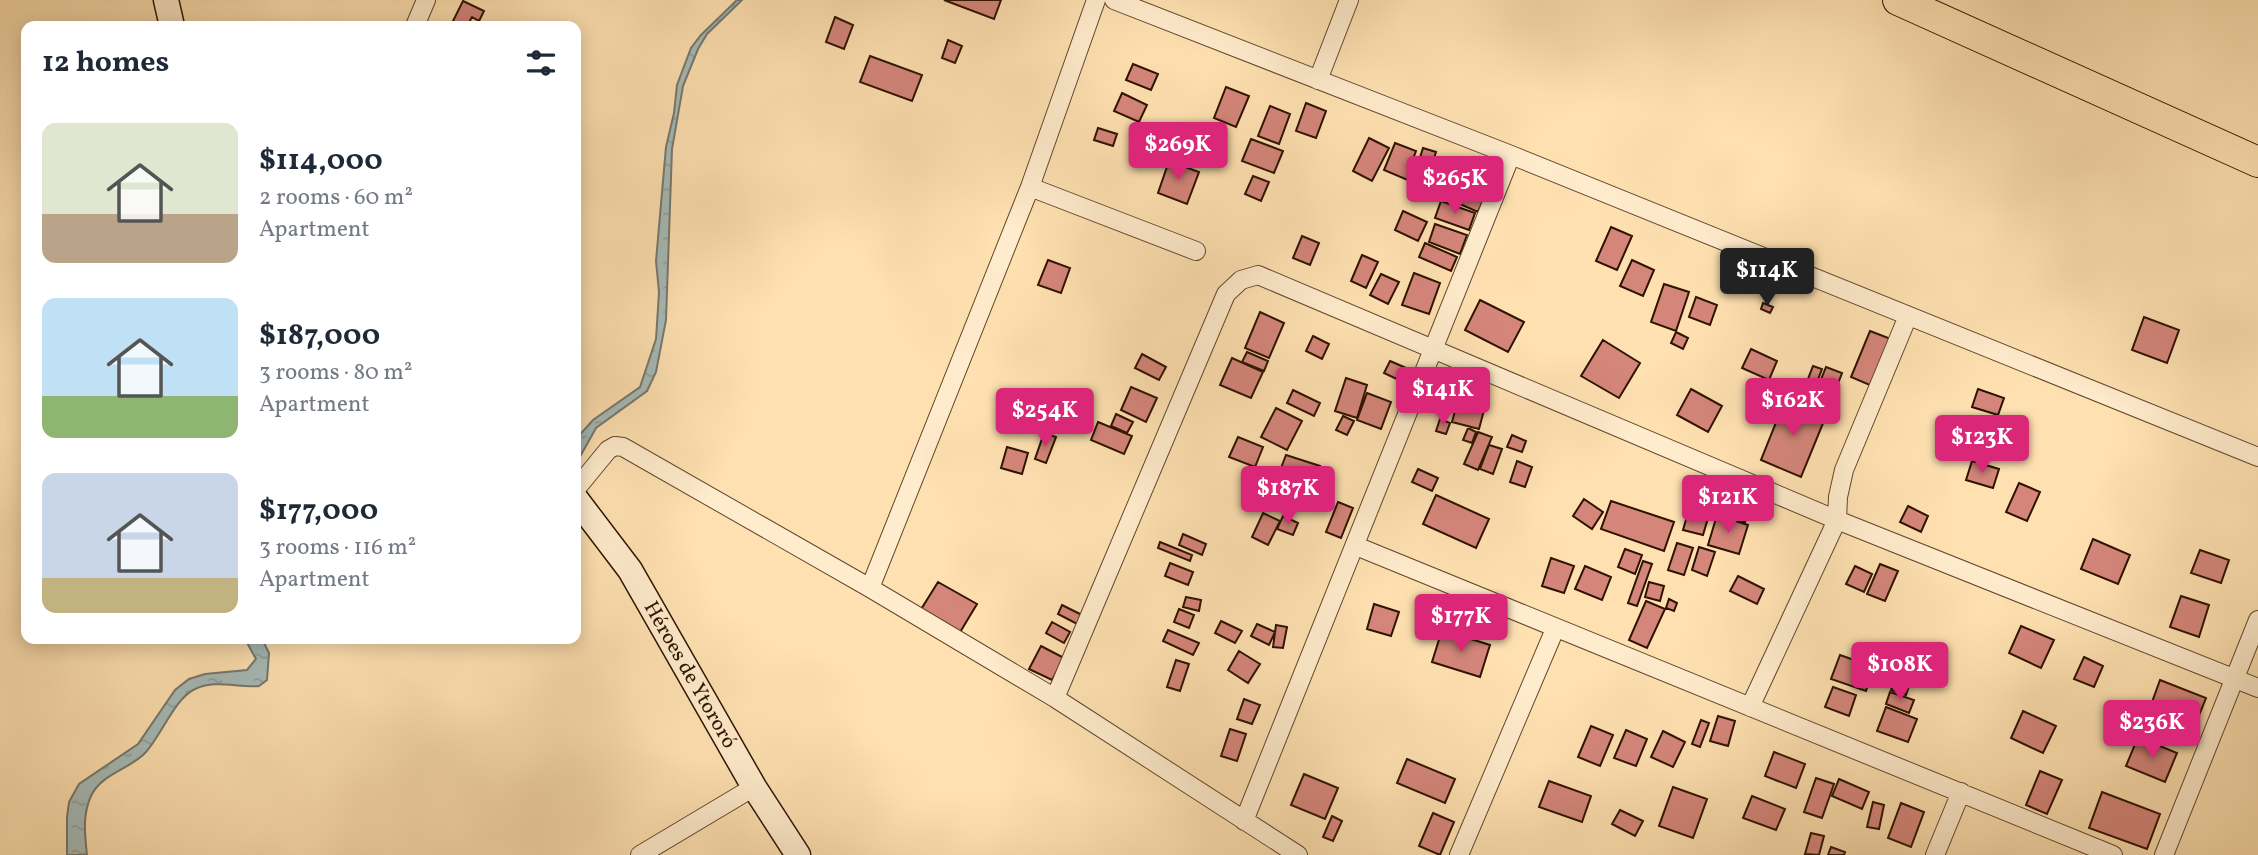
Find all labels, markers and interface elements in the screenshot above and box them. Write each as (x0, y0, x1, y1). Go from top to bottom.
text: 12 homes (42, 42, 169, 84)
icon: filters (522, 44, 560, 82)
pin: $269K (1129, 122, 1227, 182)
text: $269K (1145, 129, 1211, 161)
text: $114,000 (259, 140, 383, 182)
icon: home (98, 151, 182, 235)
pin: $265K (1406, 156, 1504, 216)
text: $265K (1422, 163, 1488, 195)
text: 2 rooms · 60 m² (259, 182, 413, 214)
text: Apartment (259, 214, 370, 246)
pin: $114K (1718, 248, 1816, 308)
text: $114K (1736, 255, 1798, 287)
text: $187,000 (259, 315, 380, 357)
icon: home (98, 326, 182, 410)
text: 3 rooms · 80 m² (259, 357, 412, 389)
pin: $141K (1394, 368, 1492, 427)
text: $141K (1412, 374, 1474, 406)
pin: $162K (1744, 378, 1842, 438)
text: $162K (1761, 385, 1825, 417)
pin: $254K (996, 388, 1094, 448)
text: Apartment (259, 389, 370, 421)
text: $254K (1012, 395, 1078, 427)
pin: $123K (1933, 416, 2031, 475)
text: $123K (1951, 422, 2013, 454)
pin: $187K (1239, 466, 1337, 526)
text: $187K (1257, 473, 1319, 505)
pin: $121K (1679, 476, 1777, 535)
text: $121K (1698, 482, 1758, 514)
text: $177,000 (259, 490, 378, 532)
icon: home (98, 501, 182, 585)
text: 3 rooms · 116 m² (259, 532, 416, 564)
text: Apartment (259, 564, 370, 596)
pin: $177K (1412, 594, 1510, 654)
street label: Héroes de Ytororó (636, 596, 744, 754)
text: $177K (1431, 601, 1491, 633)
pin: $108K (1851, 642, 1949, 702)
text: $108K (1867, 649, 1933, 681)
pin: $236K (2103, 700, 2201, 760)
text: $236K (2119, 707, 2185, 739)

